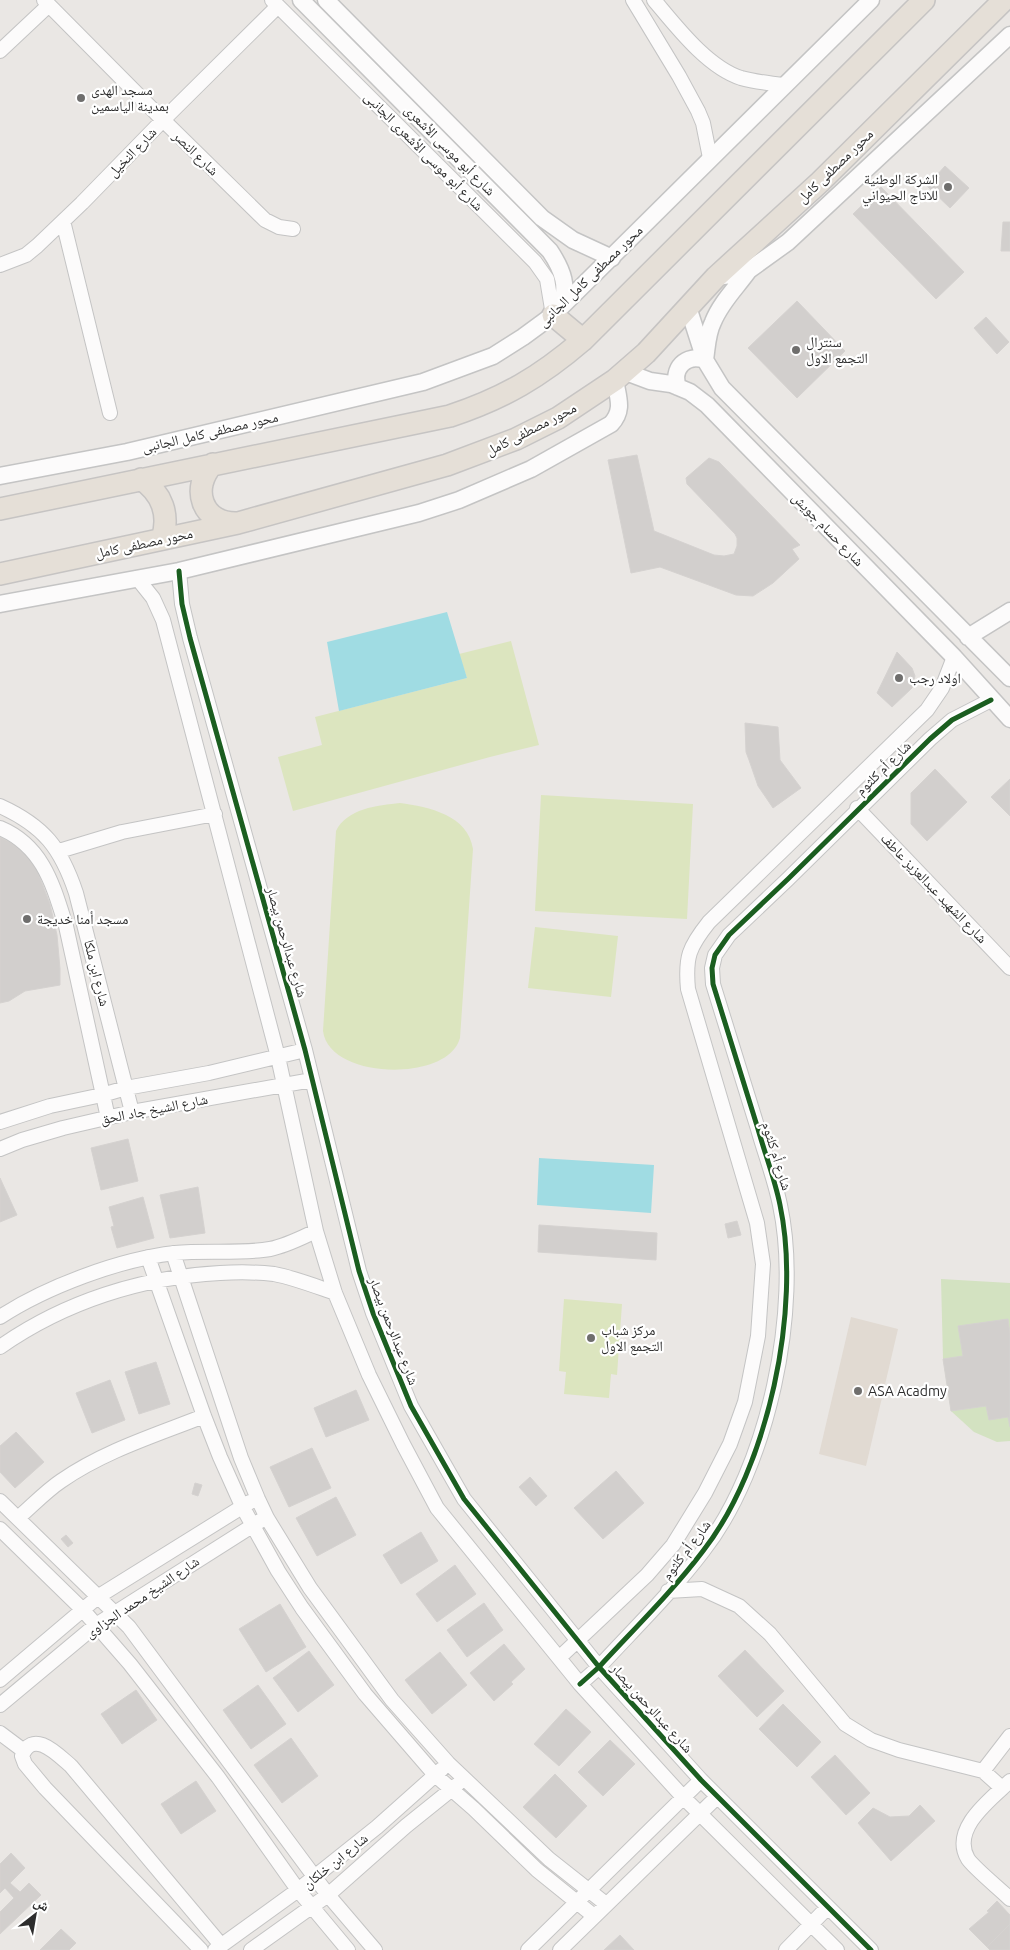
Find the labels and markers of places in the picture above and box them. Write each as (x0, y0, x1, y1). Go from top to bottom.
place label: مسجد الهدى بمدينة الياسمين (91, 82, 169, 115)
marker: مسجد الهدى بمدينة الياسمين (75, 92, 87, 104)
place label: الشركة الوطنية للاتاج الحيواني (862, 171, 938, 207)
marker: الشركة الوطنية للاتاج الحيواني (942, 181, 954, 193)
place label: سنترال التجمع الاول (806, 334, 868, 368)
marker: سنترال التجمع الاول (790, 344, 802, 356)
place label: اولاد رجب (909, 670, 961, 687)
marker: اولاد رجب (893, 672, 905, 684)
place label: مسجد أمنا خديجة (37, 911, 128, 927)
marker: مسجد أمنا خديجة (21, 913, 33, 925)
place label: مركز شباب التجمع الاول (601, 1322, 663, 1356)
marker: مركز شباب التجمع الاول (585, 1332, 597, 1344)
place label: ASA Acadmy (868, 1383, 947, 1399)
marker: ASA Acadmy (852, 1385, 864, 1397)

